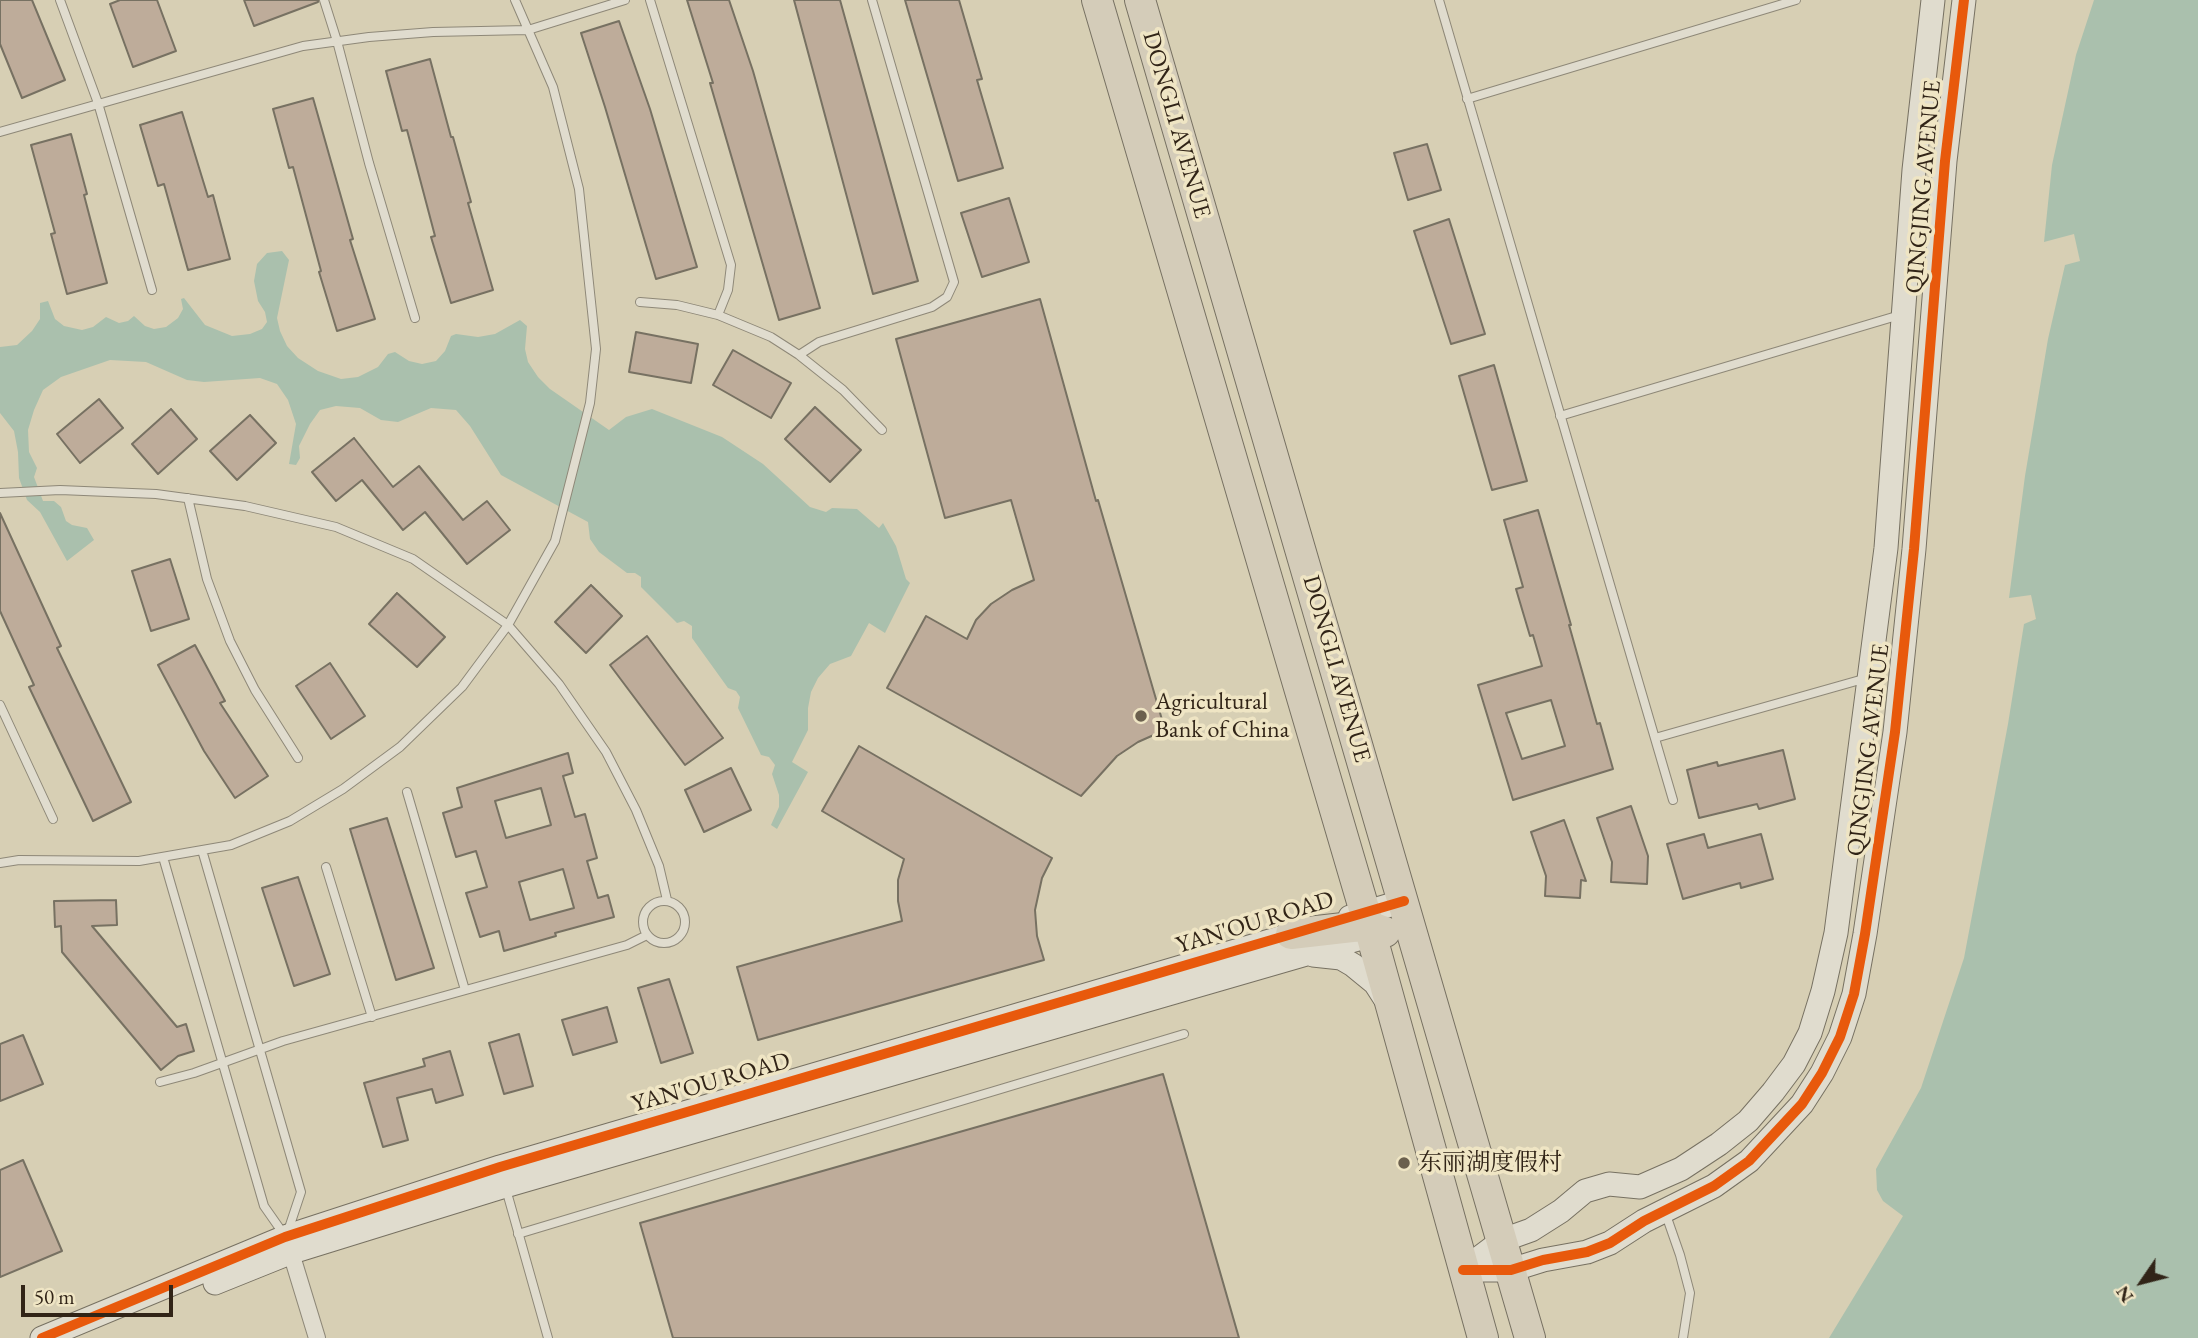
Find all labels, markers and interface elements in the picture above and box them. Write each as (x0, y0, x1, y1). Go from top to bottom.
street label: DONGLI AVENUE (1136, 28, 1216, 222)
street label: QINGJING AVENUE (1900, 79, 1948, 295)
street label: DONGLI AVENUE (1296, 572, 1376, 766)
street label: QINGJING AVENUE (1842, 642, 1896, 858)
place label: Agricultural Bank of China (1155, 688, 1289, 744)
marker: Agricultural Bank of China (1133, 708, 1149, 724)
street label: YAN'OU ROAD (1173, 885, 1337, 961)
street label: YAN'OU ROAD (629, 1047, 793, 1119)
place label: 东丽湖度假村 (1418, 1149, 1562, 1177)
marker: 东丽湖度假村 (1396, 1155, 1412, 1171)
north arrow (2107, 1247, 2177, 1317)
scale bar (24, 1272, 177, 1316)
text: N (2110, 1281, 2139, 1308)
text: 50 m (34, 1283, 75, 1310)

